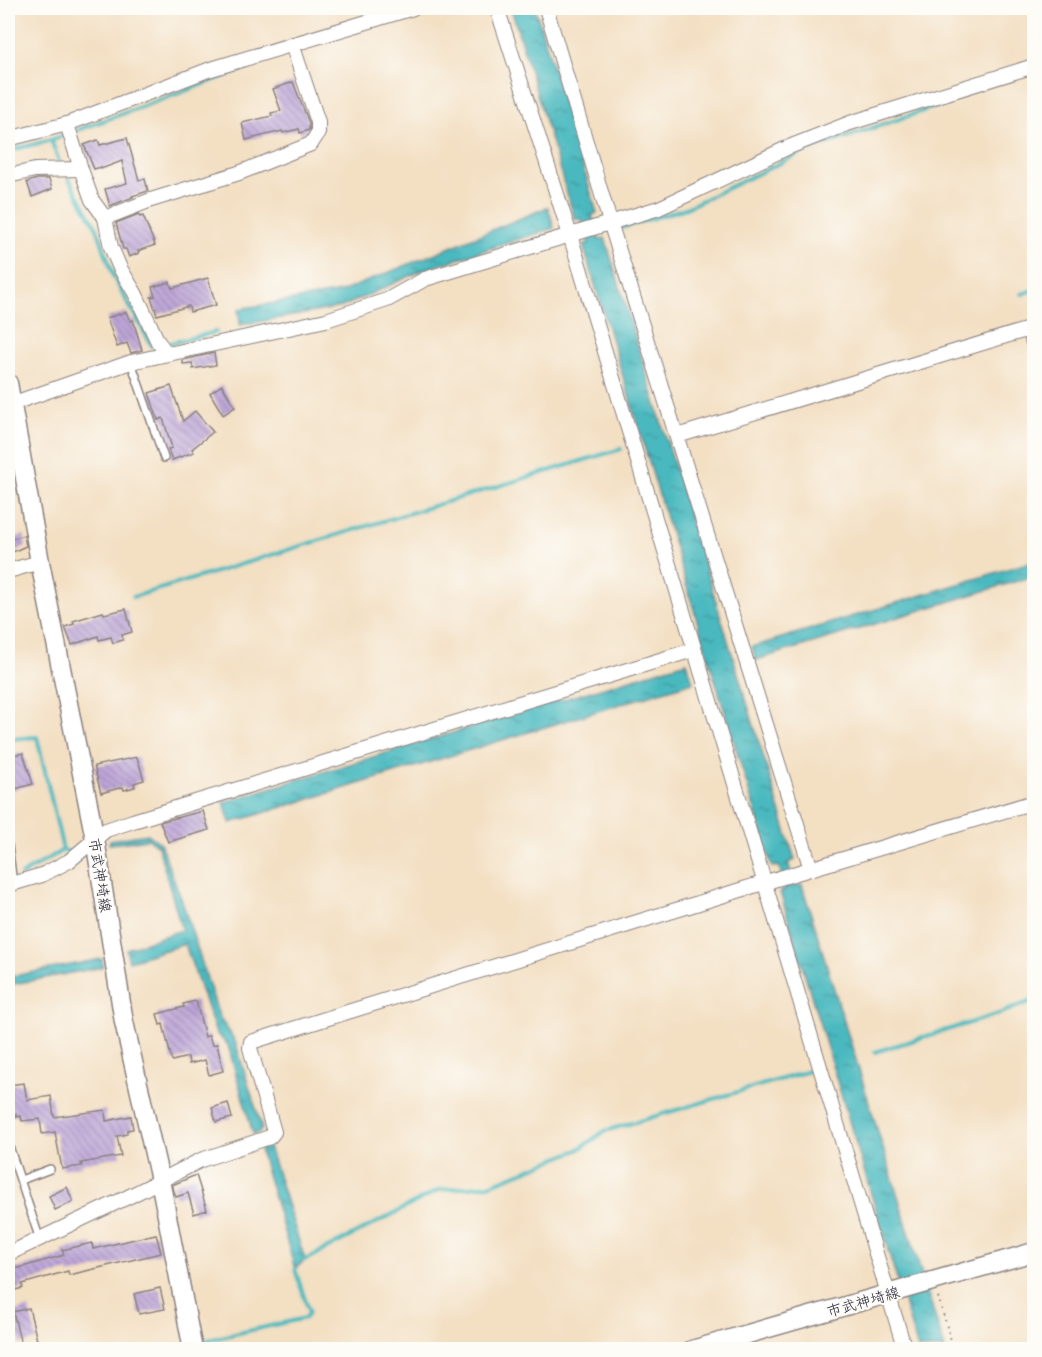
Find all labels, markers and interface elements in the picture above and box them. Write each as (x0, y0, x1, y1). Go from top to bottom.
street label: 市武神埼線 (85, 836, 117, 914)
street label: 市武神埼線 (824, 1281, 902, 1321)

